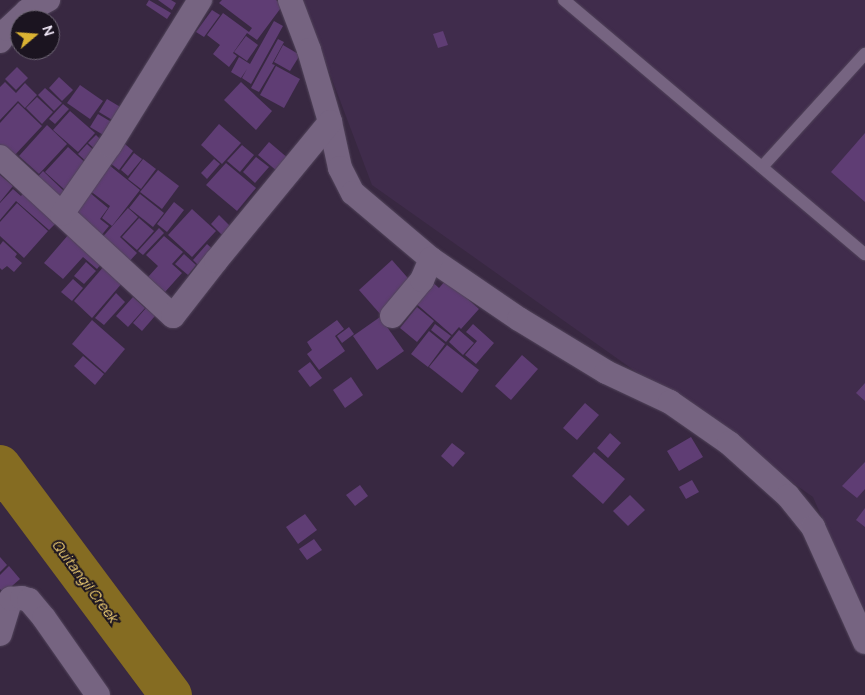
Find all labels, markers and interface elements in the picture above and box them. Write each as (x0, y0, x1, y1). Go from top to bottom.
north arrow (10, 10, 60, 60)
text: N (38, 23, 59, 38)
water label: Quitangil Creek (48, 536, 122, 626)

